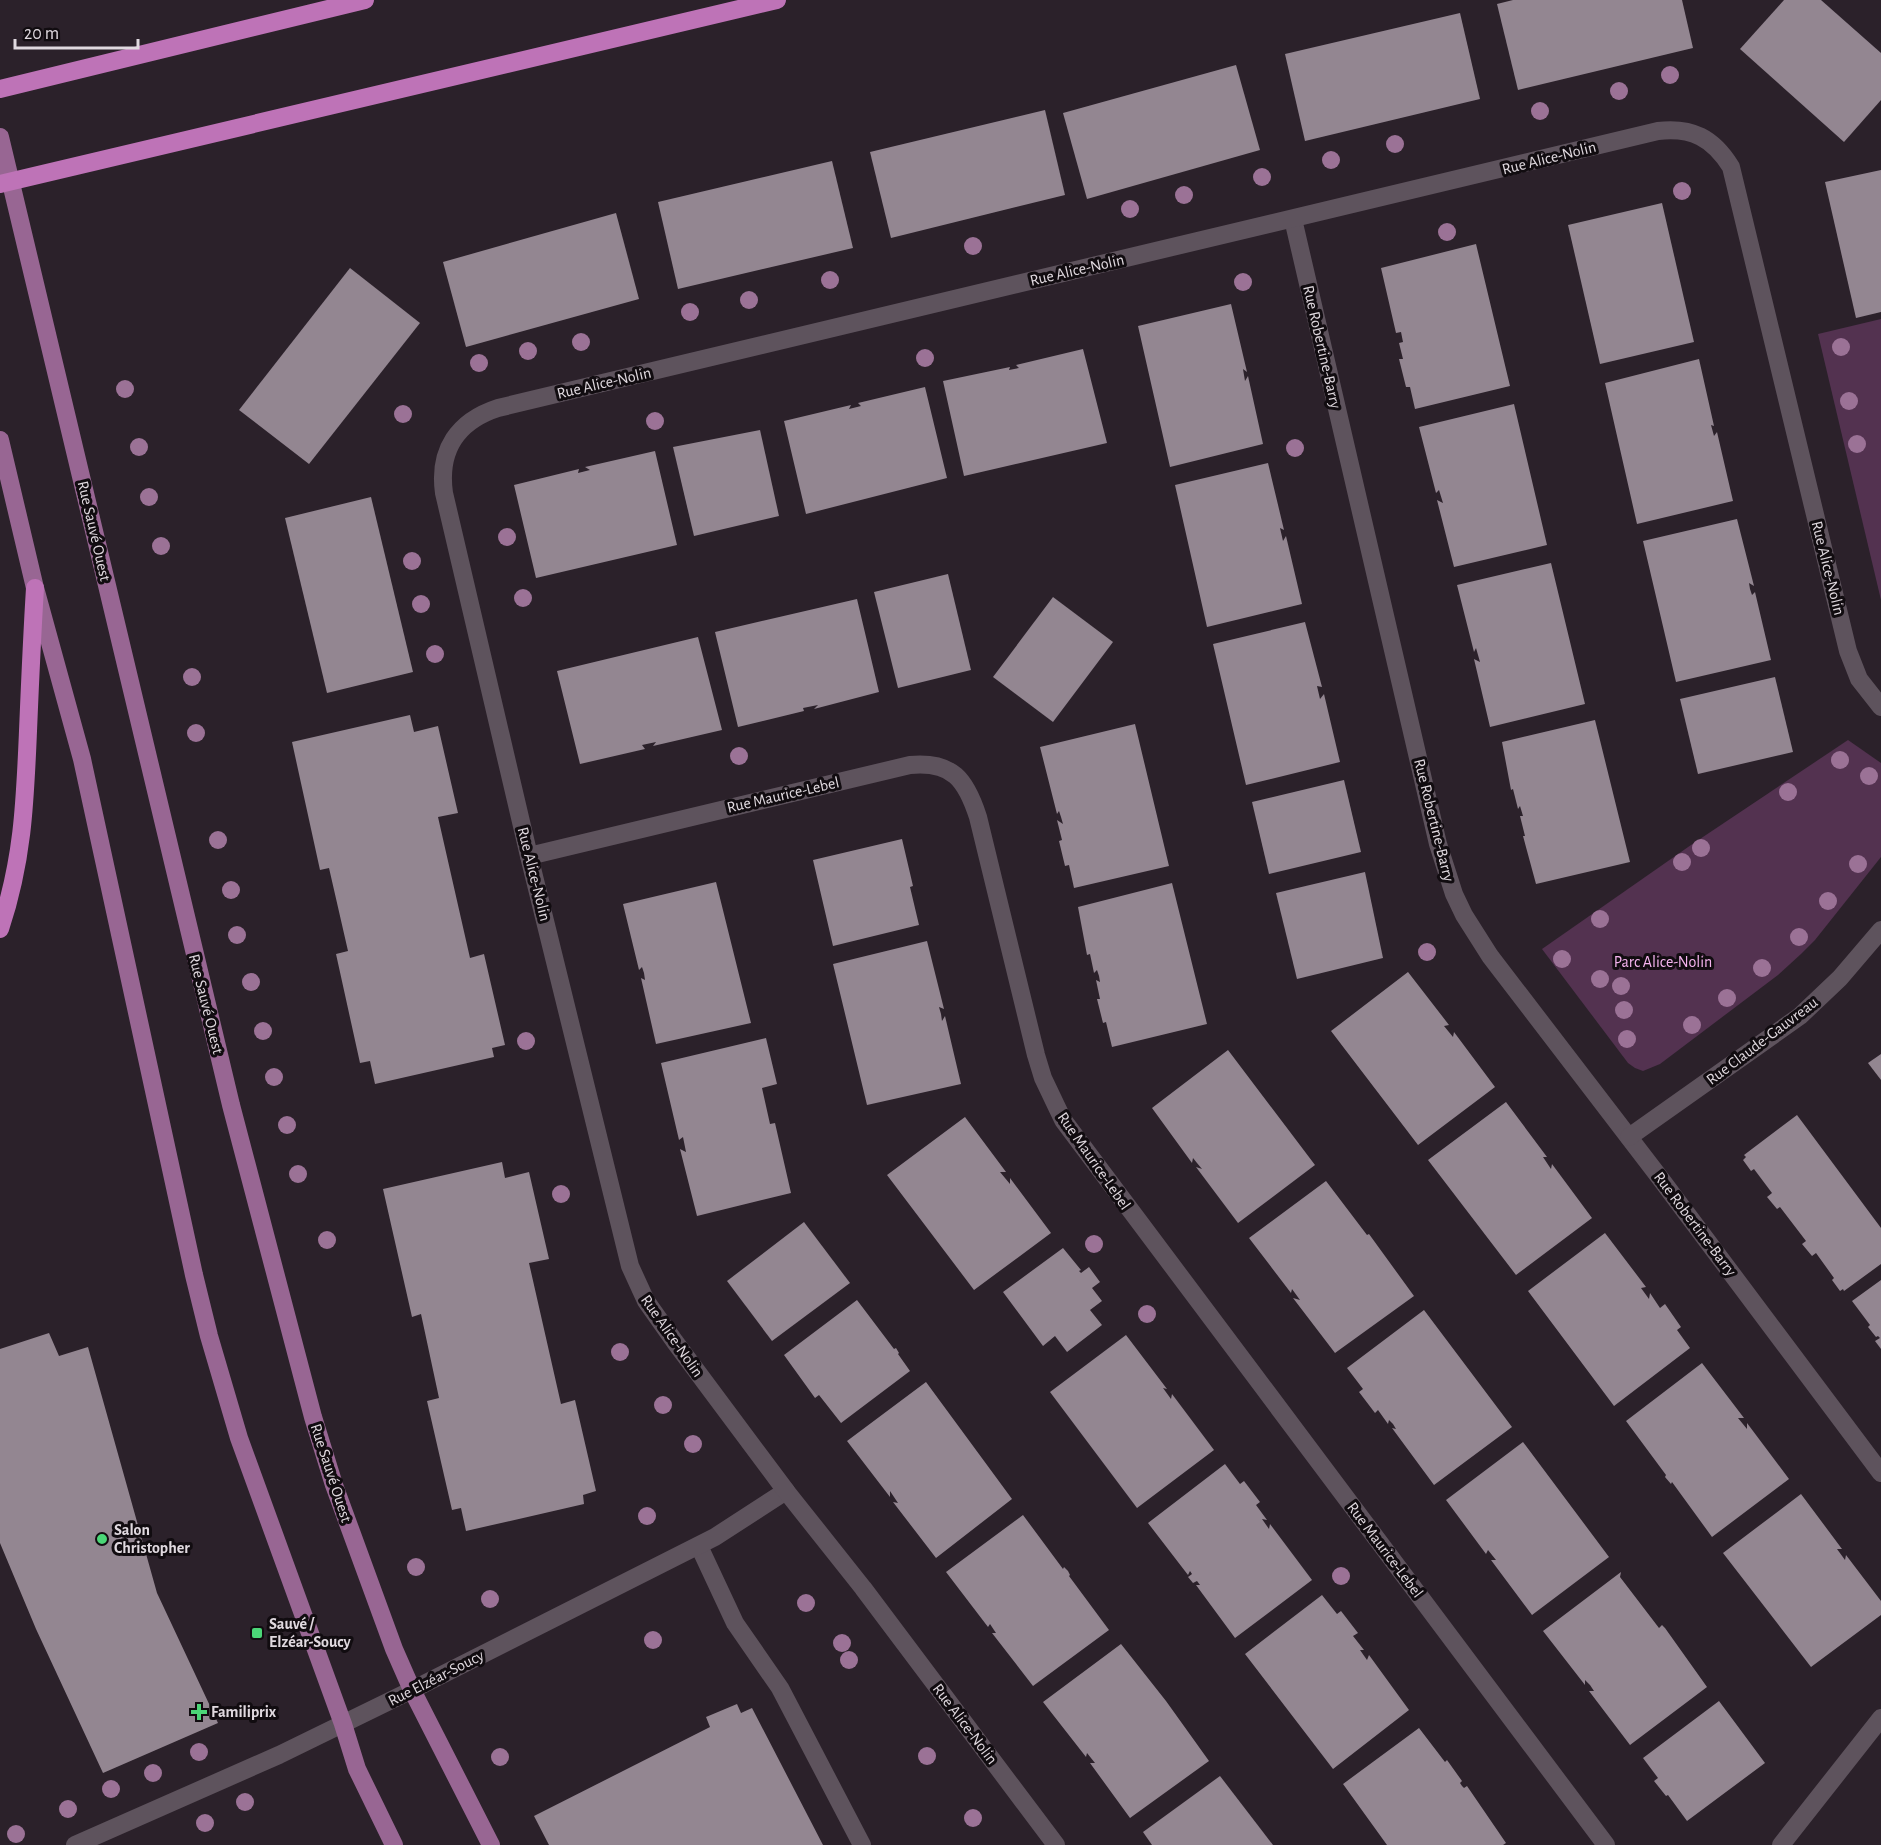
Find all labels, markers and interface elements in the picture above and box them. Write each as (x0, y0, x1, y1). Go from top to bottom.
scale bar (15, 12, 138, 50)
text: 20 m (24, 25, 59, 43)
street label: Rue Alice-Nolin (1500, 139, 1598, 177)
street label: Rue Alice-Nolin (1028, 251, 1126, 289)
street label: Rue Robertine-Barry (1299, 284, 1344, 411)
street label: Rue Alice-Nolin (555, 364, 653, 402)
street label: Rue Sauvé Ouest (75, 479, 113, 583)
street label: Rue Alice-Nolin (1809, 519, 1847, 617)
street label: Rue Robertine-Barry (1410, 757, 1457, 883)
street label: Rue Maurice-Lebel (725, 774, 841, 816)
street label: Rue Alice-Nolin (515, 825, 553, 923)
street label: Rue Sauvé Ouest (186, 952, 226, 1056)
park label: Parc Alice-Nolin (1614, 954, 1712, 970)
street label: Rue Claude-Gauvreau (1703, 994, 1821, 1088)
street label: Rue Maurice-Lebel (1054, 1109, 1134, 1213)
street label: Rue Robertine-Barry (1650, 1169, 1739, 1280)
street label: Rue Alice-Nolin (638, 1292, 706, 1380)
street label: Rue Sauvé Ouest (308, 1422, 354, 1524)
street label: Rue Maurice-Lebel (1344, 1499, 1426, 1601)
place label: Salon Christopher (114, 1522, 190, 1556)
marker: Salon Christopher (95, 1532, 109, 1546)
place label: Sauvé / Elzéar-Soucy (269, 1616, 351, 1651)
marker: Sauvé / Elzéar-Soucy (250, 1626, 264, 1640)
street label: Rue Elzéar-Soucy (386, 1647, 487, 1710)
street label: Rue Alice-Nolin (930, 1681, 1000, 1767)
place label: Familiprix (211, 1704, 277, 1720)
marker: Familiprix (192, 1705, 206, 1719)

